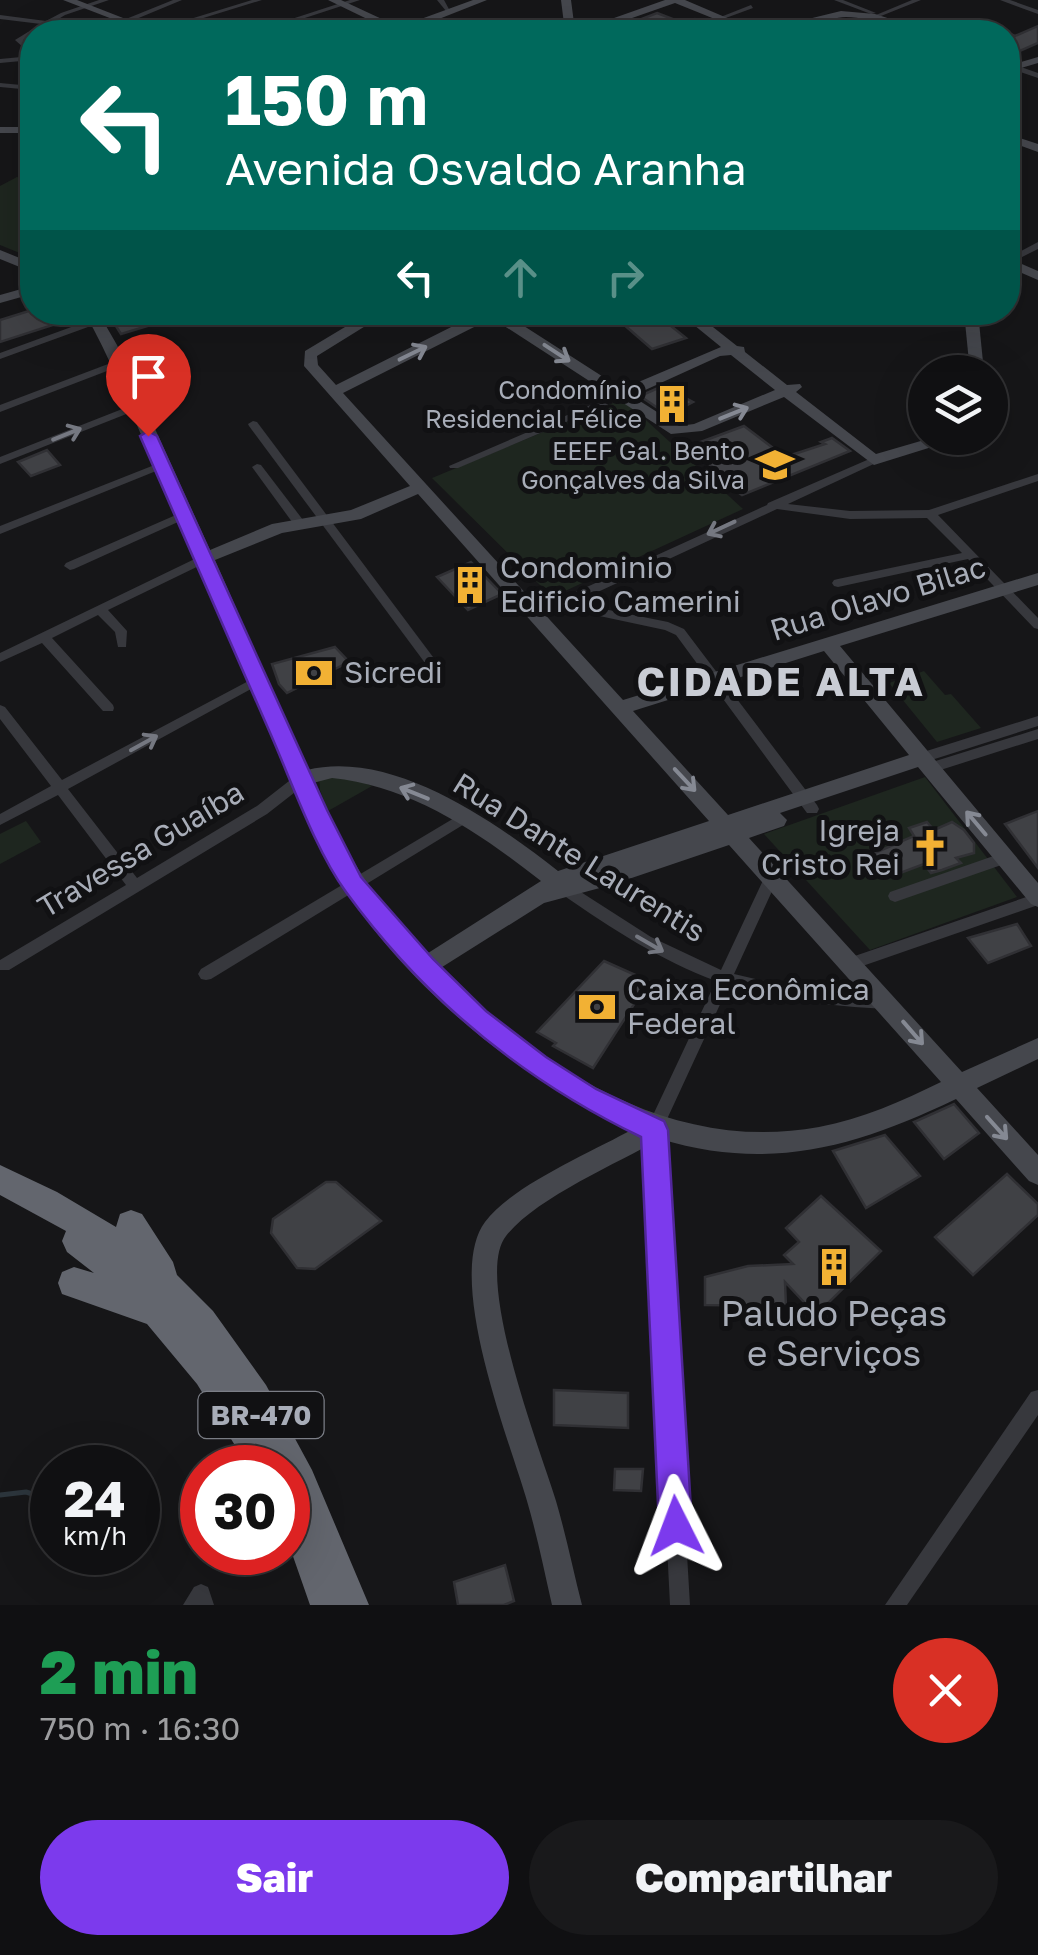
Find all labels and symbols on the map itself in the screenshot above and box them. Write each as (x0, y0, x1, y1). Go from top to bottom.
pin (106, 334, 191, 437)
one-way arrow (398, 343, 427, 362)
one-way arrow (542, 343, 571, 364)
place label: Condomínio Residencial Félice (425, 374, 642, 434)
building icon: Condomínio Residencial Félice (651, 383, 693, 425)
one-way arrow (718, 402, 749, 420)
one-way arrow (52, 423, 82, 441)
place label: EEEF Gal. Bento Gonçalves da Silva (521, 435, 745, 495)
school or university icon: EEEF Gal. Bento Gonçalves da Silva (754, 444, 796, 486)
one-way arrow (706, 519, 736, 538)
street label: Rua Olavo Bilac (766, 548, 990, 648)
place label: Condominio Edificio Camerini (500, 549, 741, 619)
building icon: Condominio Edificio Camerini (449, 564, 491, 606)
bank icon: Sicredi (293, 652, 335, 694)
place label: Sicredi (344, 654, 443, 690)
district label: CIDADE ALTA (637, 657, 925, 705)
one-way arrow (129, 732, 159, 752)
street label: Rua Dante Laurentis (447, 765, 712, 949)
one-way arrow (674, 767, 697, 792)
street label: Travessa Guaíba (31, 774, 250, 925)
one-way arrow (399, 783, 429, 801)
one-way arrow (965, 811, 987, 837)
place label: Igreja Cristo Rei (761, 812, 900, 882)
church icon: Igreja Cristo Rei (909, 827, 951, 869)
one-way arrow (635, 934, 664, 954)
place label: Caixa Econômica Federal (627, 971, 870, 1041)
bank icon: Caixa Econômica Federal (576, 986, 618, 1028)
one-way arrow (902, 1019, 924, 1045)
one-way arrow (986, 1115, 1009, 1140)
building icon: Paludo Peças e Serviços (813, 1246, 855, 1288)
place label: Paludo Peças e Serviços (721, 1292, 947, 1374)
road number: BR-470 (198, 1392, 324, 1438)
speed limit sign: 30 (180, 1445, 310, 1575)
position arrow (624, 1474, 728, 1578)

